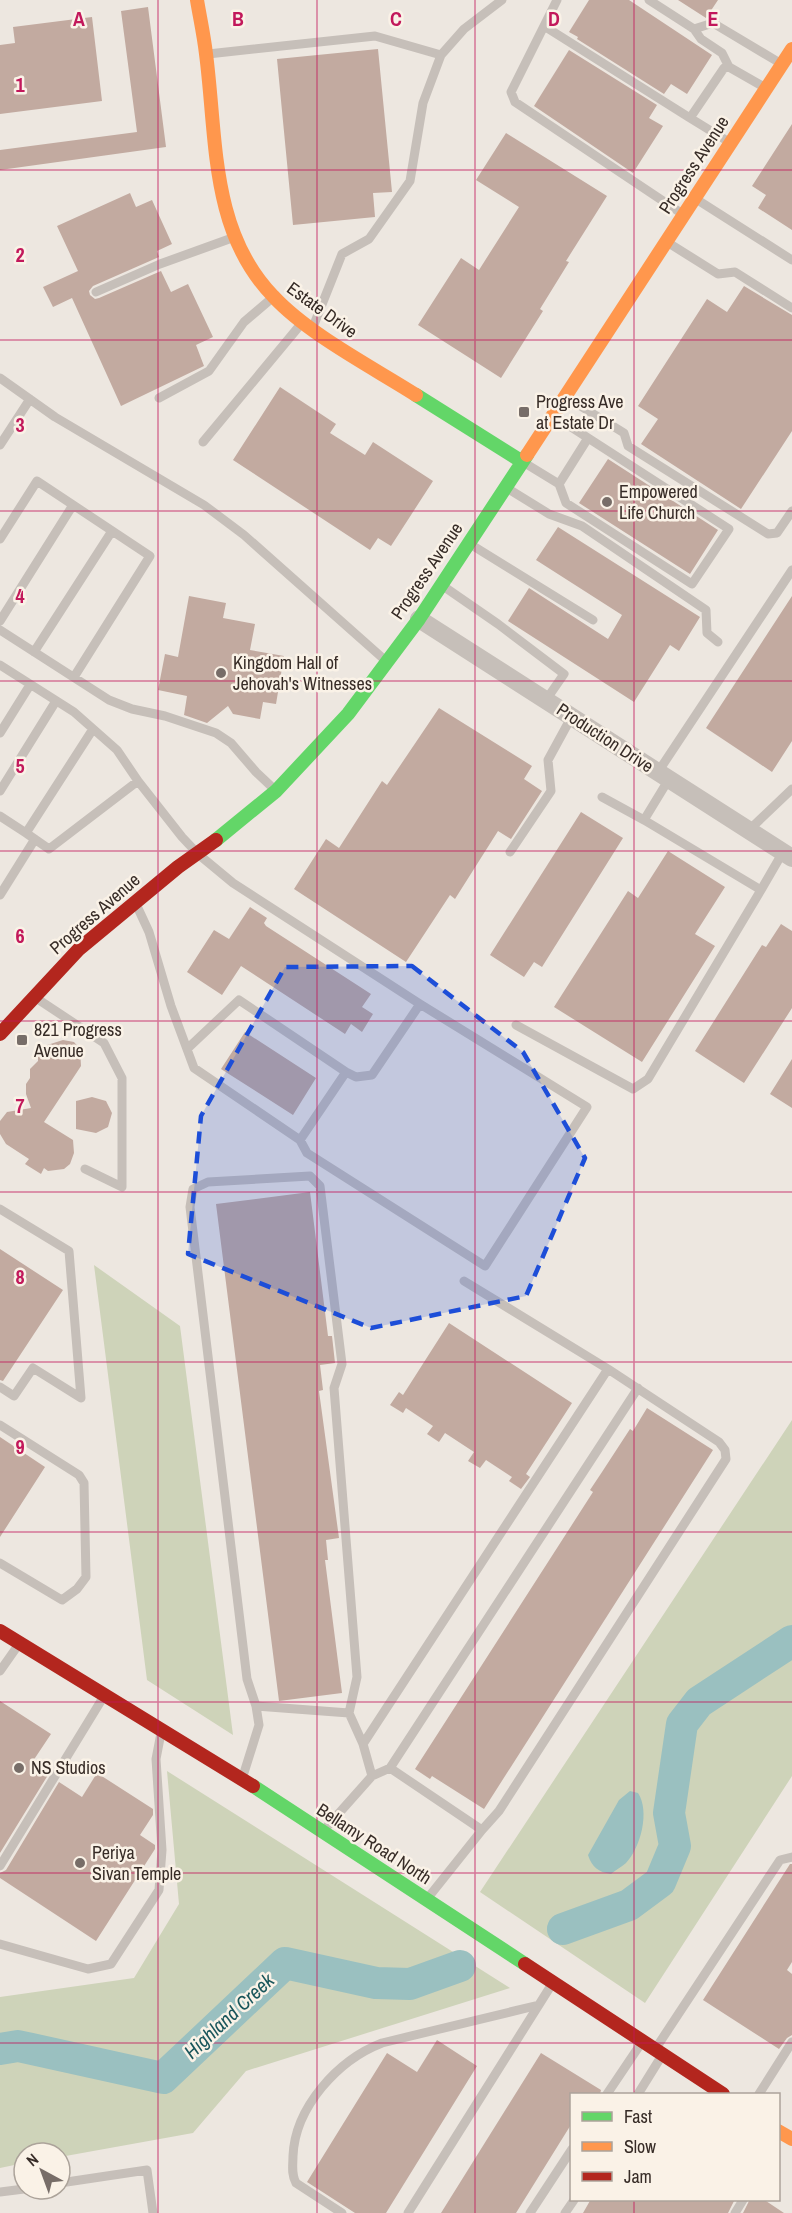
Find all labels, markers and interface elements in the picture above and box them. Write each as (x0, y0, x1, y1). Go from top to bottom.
text: A (73, 5, 85, 32)
text: B (232, 5, 244, 32)
text: C (390, 5, 402, 32)
text: D (548, 5, 560, 32)
text: E (708, 5, 719, 32)
text: 1 (15, 71, 25, 98)
street label: Progress Avenue (653, 111, 735, 219)
text: 2 (15, 241, 25, 268)
street label: Estate Drive (282, 276, 362, 344)
place label: Progress Ave at Estate Dr (536, 389, 624, 435)
marker: Progress Ave at Estate Dr (517, 405, 531, 419)
text: 3 (15, 411, 25, 438)
place label: Empowered Life Church (619, 479, 698, 525)
marker: Empowered Life Church (600, 495, 614, 509)
street label: Progress Avenue (385, 517, 468, 624)
text: 4 (15, 582, 25, 609)
place label: Kingdom Hall of Jehovah's Witnesses (233, 650, 372, 696)
marker: Kingdom Hall of Jehovah's Witnesses (214, 666, 228, 680)
street label: Production Drive (552, 697, 659, 778)
text: 5 (15, 752, 25, 779)
street label: Progress Avenue (44, 867, 145, 960)
text: 6 (15, 922, 25, 949)
place label: 821 Progress Avenue (33, 1017, 122, 1063)
marker: 821 Progress Avenue (15, 1033, 29, 1047)
text: 7 (15, 1092, 25, 1119)
text: 8 (15, 1263, 25, 1290)
text: 9 (15, 1433, 25, 1460)
place label: NS Studios (31, 1755, 106, 1780)
marker: NS Studios (12, 1761, 26, 1775)
street label: Bellamy Road North (312, 1797, 436, 1890)
place label: Periya Sivan Temple (92, 1840, 181, 1886)
marker: Periya Sivan Temple (73, 1856, 87, 1870)
water label: Highland Creek (178, 1966, 280, 2064)
legend (570, 2093, 780, 2201)
text: Fast (624, 2104, 652, 2129)
text: Slow (624, 2134, 656, 2159)
north arrow (12, 2141, 72, 2201)
text: N (21, 2148, 43, 2171)
text: Jam (624, 2164, 652, 2189)

